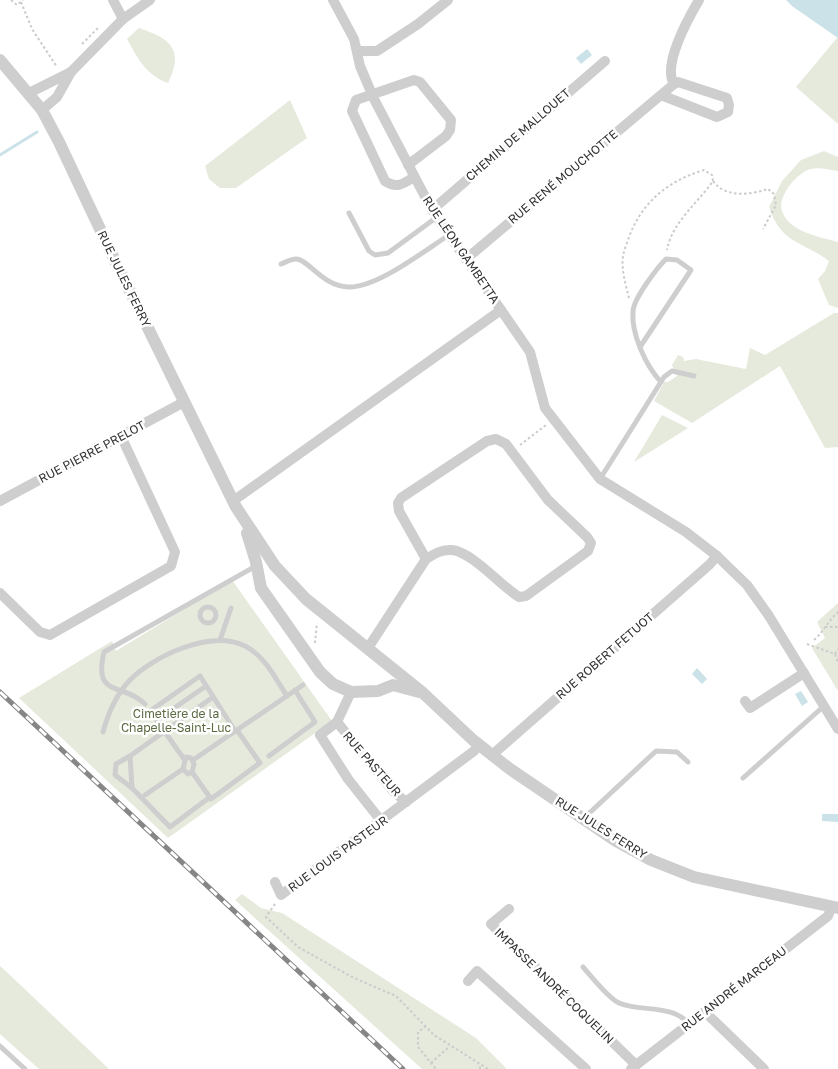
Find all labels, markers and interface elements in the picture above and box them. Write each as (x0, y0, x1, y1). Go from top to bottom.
street label: CHEMIN DE MALLOUET (462, 85, 573, 184)
street label: RUE RENÉ MOUCHOTTE (505, 126, 621, 227)
street label: RUE LÉON GAMBETTA (420, 193, 503, 306)
street label: RUE JULES FERRY (95, 228, 154, 330)
street label: RUE PIERRE PRELOT (36, 417, 148, 486)
street label: RUE ROBERT FETUOT (553, 609, 657, 702)
park label: Cimetière de la Chapelle-Saint-Luc (121, 706, 232, 735)
street label: RUE PASTEUR (340, 728, 405, 799)
street label: RUE JULES FERRY (553, 793, 650, 862)
street label: RUE LOUIS PASTEUR (285, 812, 391, 895)
street label: IMPASSE ANDRÉ COQUELIN (491, 925, 617, 1047)
street label: RUE ANDRÉ MARCEAU (678, 943, 789, 1034)

